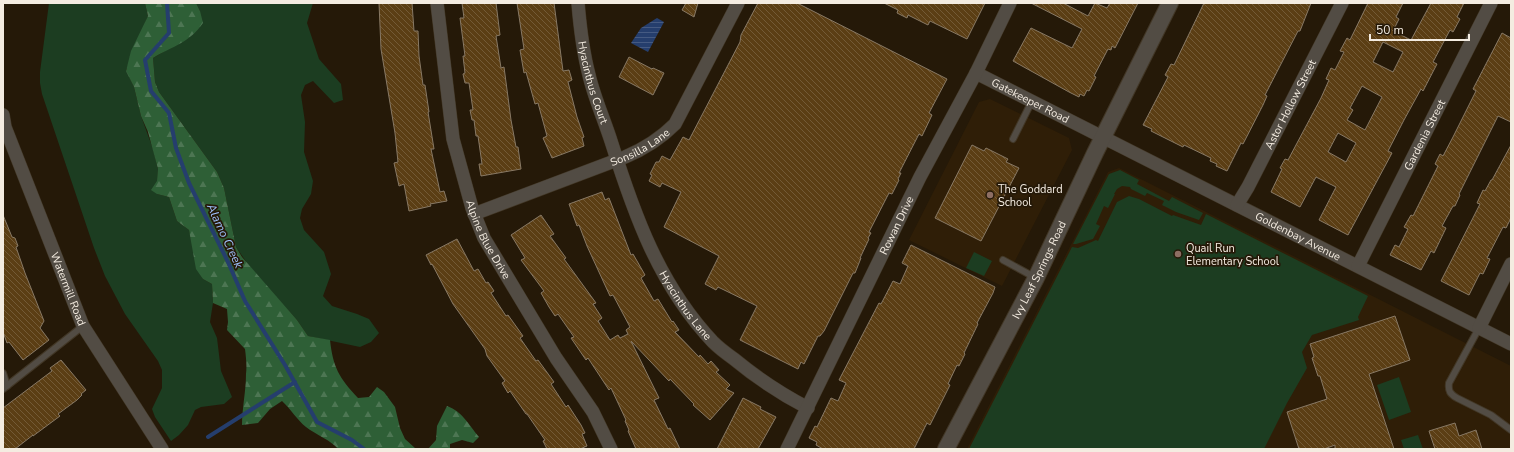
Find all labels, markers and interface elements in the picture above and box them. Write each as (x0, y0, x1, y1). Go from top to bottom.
scale bar (1370, 16, 1469, 42)
text: 50 m (1376, 22, 1404, 38)
street label: Hyacinthus Court (575, 40, 612, 126)
street label: Astor Hollow Street (1261, 57, 1320, 152)
street label: Gatekeeper Road (989, 75, 1072, 127)
street label: Gardenia Street (1400, 97, 1449, 173)
street label: Sonsilla Lane (608, 125, 673, 169)
place label: The Goddard School (998, 182, 1063, 210)
marker: The Goddard School (985, 190, 995, 200)
street label: Rowan Drive (876, 193, 917, 257)
street label: Alpine Blue Drive (463, 198, 515, 282)
water label: Alamo Creek (203, 200, 247, 272)
street label: Goldenbay Avenue (1253, 208, 1343, 264)
street label: Ivy Leaf Springs Road (1008, 218, 1069, 321)
place label: Quail Run Elementary School (1186, 241, 1280, 269)
marker: Quail Run Elementary School (1173, 249, 1183, 259)
street label: Watermill Road (47, 250, 90, 328)
street label: Hyacinthus Lane (656, 268, 715, 343)

